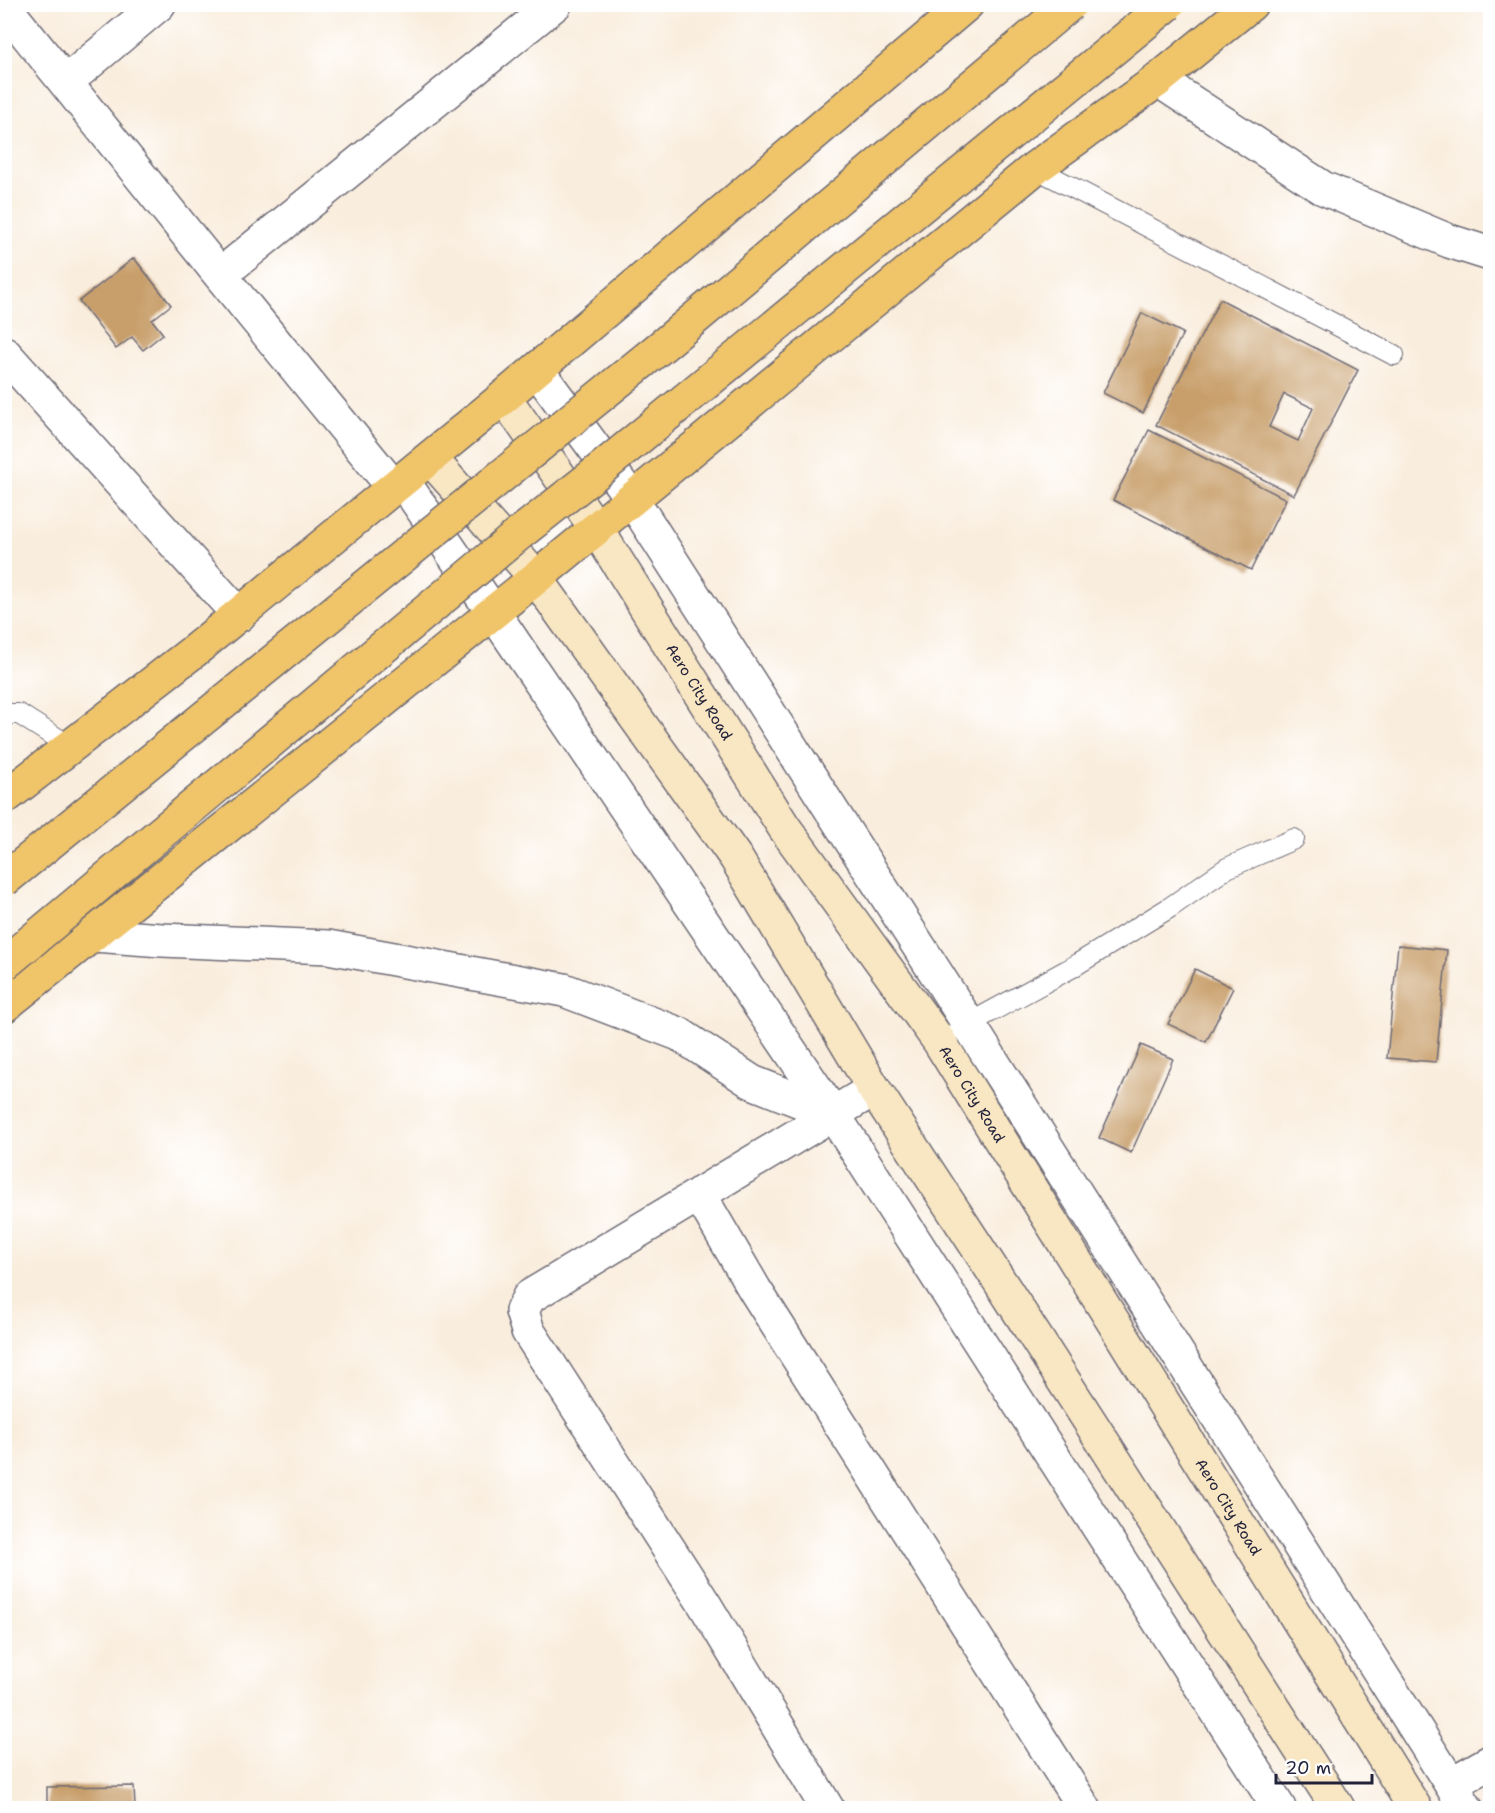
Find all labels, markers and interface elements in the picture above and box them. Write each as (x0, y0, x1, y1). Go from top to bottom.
street label: Aero City Road (661, 640, 737, 745)
street label: Aero City Road (934, 1042, 1010, 1147)
street label: Aero City Road (1191, 1455, 1266, 1560)
scale bar (1276, 1747, 1372, 1785)
text: 20 m (1285, 1756, 1331, 1780)

